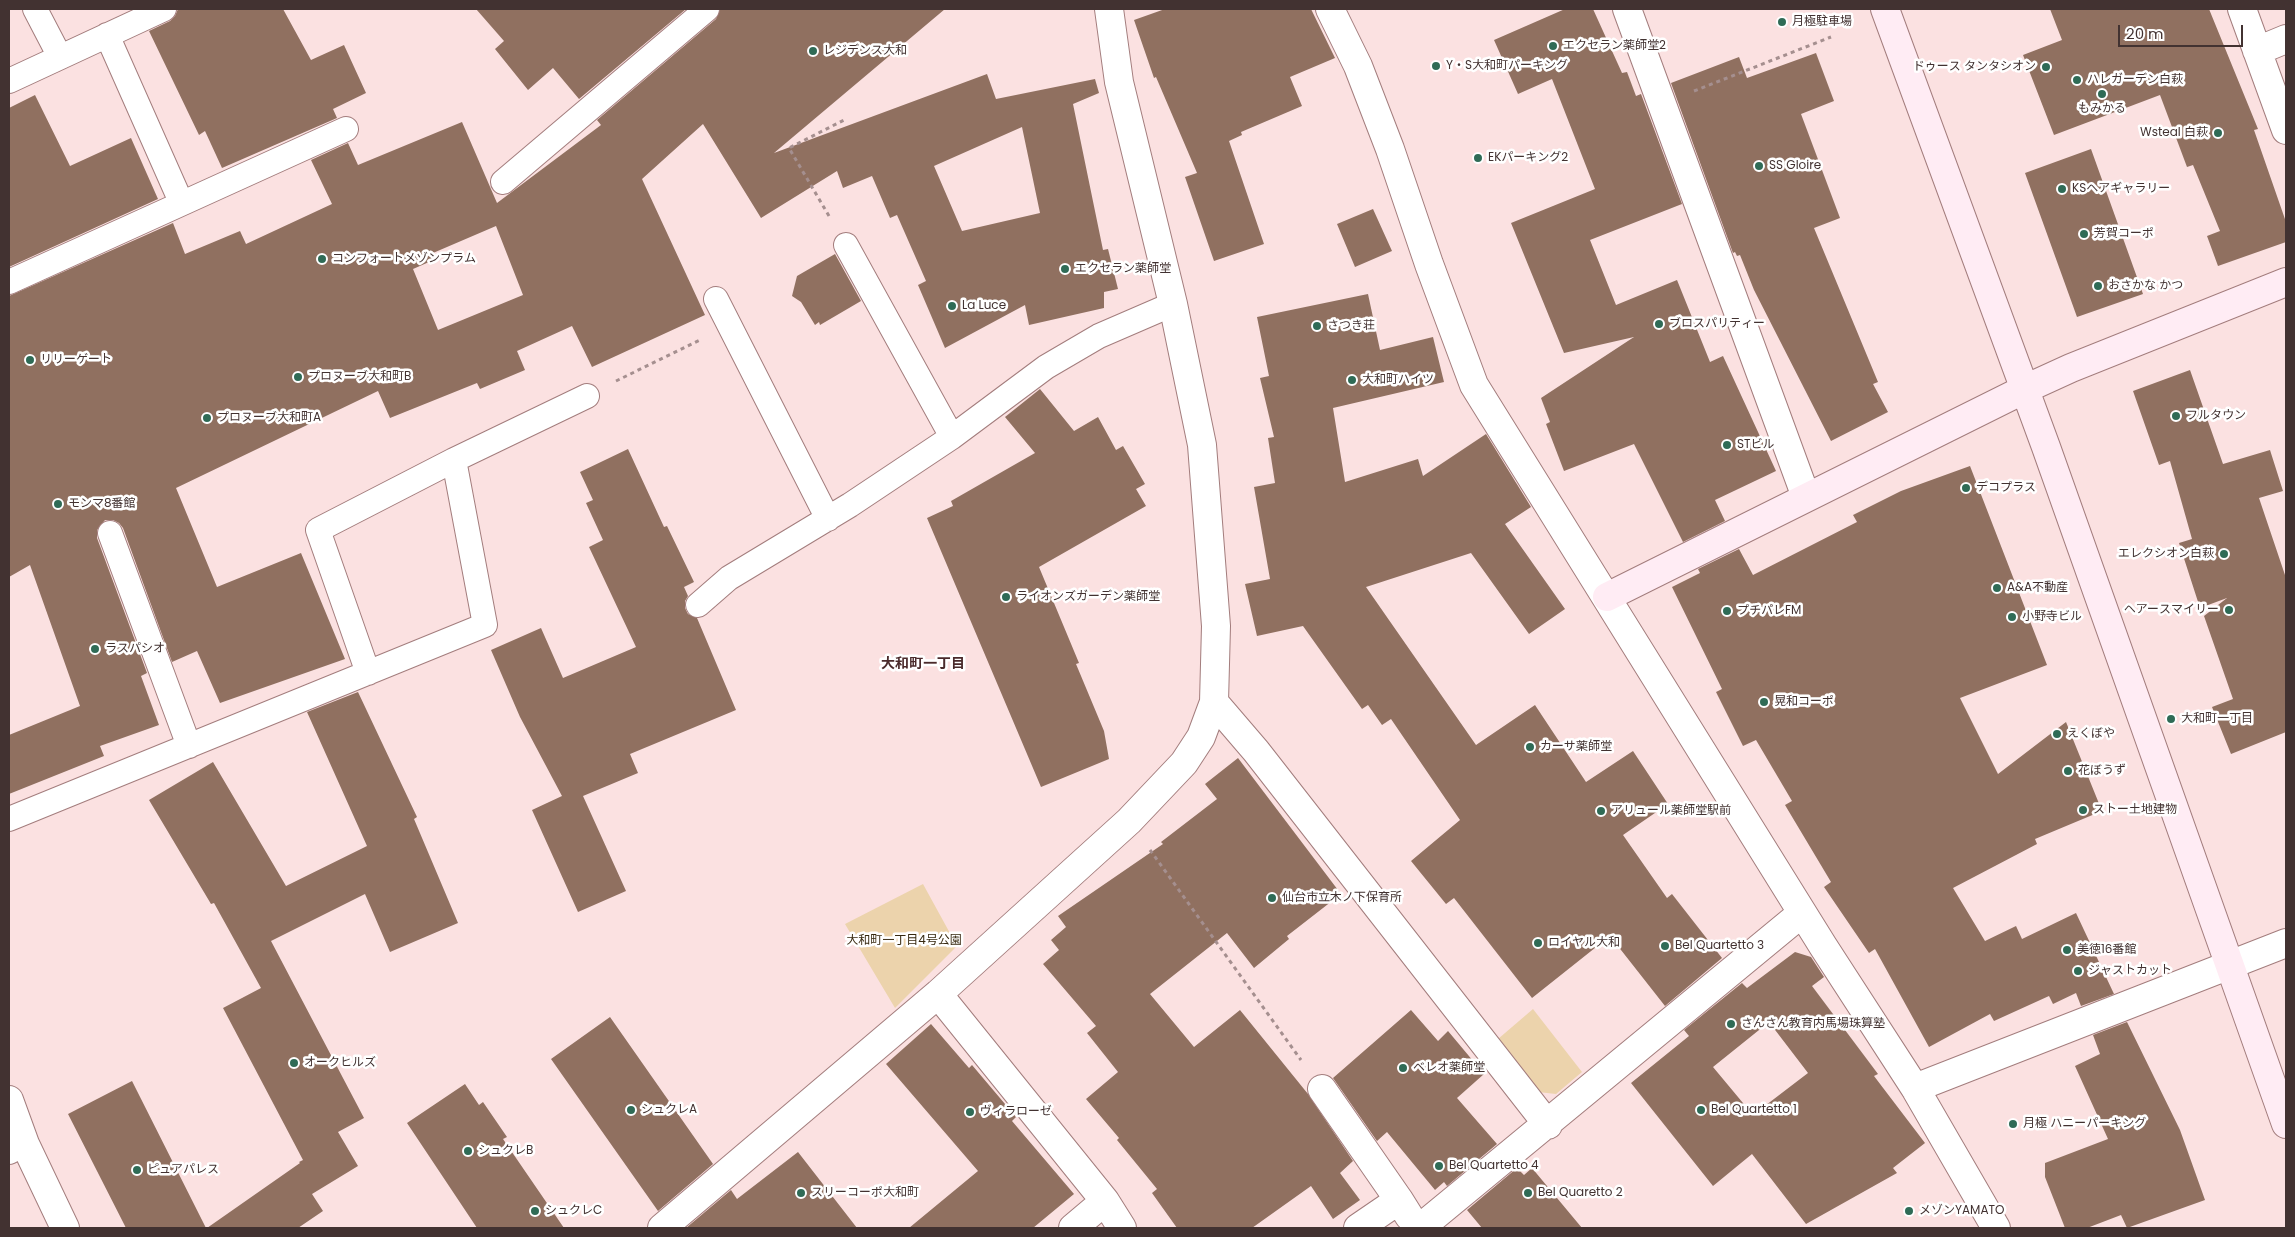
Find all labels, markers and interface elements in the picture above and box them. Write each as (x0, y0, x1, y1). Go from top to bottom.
place label: 月極駐車場 (1792, 15, 1852, 29)
scale bar (2120, 15, 2245, 47)
marker: 月極駐車場 (1776, 16, 1788, 28)
text: 20 m (2126, 23, 2164, 44)
place label: エクセラン薬師堂2 (1563, 39, 1666, 53)
marker: エクセラン薬師堂2 (1547, 40, 1559, 52)
place label: レジデンス大和 (823, 44, 907, 58)
marker: レジデンス大和 (807, 45, 819, 57)
place label: Y・S大和町パーキング (1446, 59, 1568, 73)
marker: Y・S大和町パーキング (1430, 60, 1442, 72)
place label: ドゥース タンタシオン (1913, 60, 2036, 74)
marker: ドゥース タンタシオン (2040, 61, 2052, 73)
place label: ハレガーデン白萩 (2087, 73, 2183, 87)
marker: ハレガーデン白萩 (2071, 74, 2083, 86)
marker: もみかる (2096, 88, 2108, 100)
place label: もみかる (2078, 102, 2126, 116)
place label: Wsteal 白萩 (2140, 126, 2208, 140)
marker: Wsteal 白萩 (2212, 127, 2224, 139)
place label: EKパーキング2 (1488, 151, 1568, 165)
marker: EKパーキング2 (1472, 152, 1484, 164)
place label: SS Gloire (1769, 159, 1821, 173)
marker: SS Gloire (1753, 160, 1765, 172)
place label: KSヘアギャラリー (2072, 182, 2170, 196)
marker: KSヘアギャラリー (2056, 183, 2068, 195)
place label: 芳賀コーポ (2094, 227, 2154, 241)
marker: 芳賀コーポ (2078, 228, 2090, 240)
place label: コンフォートメゾンプラム (332, 252, 476, 266)
marker: コンフォートメゾンプラム (316, 253, 328, 265)
place label: エクセラン薬師堂 (1075, 262, 1171, 276)
marker: エクセラン薬師堂 (1059, 263, 1071, 275)
place label: おさかな かつ (2108, 279, 2183, 293)
marker: おさかな かつ (2092, 280, 2104, 292)
place label: La Luce (962, 299, 1006, 313)
marker: La Luce (946, 300, 958, 312)
place label: ブロスパリティー (1669, 317, 1765, 331)
marker: ブロスパリティー (1653, 318, 1665, 330)
place label: さつき荘 (1327, 319, 1375, 333)
marker: さつき荘 (1311, 320, 1323, 332)
place label: リリーゲート (40, 353, 112, 367)
marker: リリーゲート (24, 354, 36, 366)
place label: プロヌーブ大和町B (308, 370, 411, 384)
marker: プロヌーブ大和町B (292, 371, 304, 383)
place label: 大和町ハイツ (1362, 373, 1434, 387)
marker: 大和町ハイツ (1346, 374, 1358, 386)
place label: フルタウン (2186, 409, 2246, 423)
marker: フルタウン (2170, 410, 2182, 422)
place label: プロヌーブ大和町A (217, 411, 321, 425)
marker: プロヌーブ大和町A (201, 412, 213, 424)
place label: STビル (1737, 438, 1775, 452)
marker: STビル (1721, 439, 1733, 451)
place label: デコプラス (1976, 481, 2036, 495)
marker: デコプラス (1960, 482, 1972, 494)
place label: モンマ8番館 (68, 497, 136, 511)
marker: モンマ8番館 (52, 498, 64, 510)
place label: エレクシオン白萩 (2118, 547, 2214, 561)
marker: エレクシオン白萩 (2218, 548, 2230, 560)
place label: A&A不動産 (2007, 581, 2068, 595)
marker: A&A不動産 (1991, 582, 2003, 594)
place label: ライオンズガーデン薬師堂 (1016, 590, 1160, 604)
marker: ライオンズガーデン薬師堂 (1000, 591, 1012, 603)
place label: ヘアースマイリー (2124, 603, 2219, 617)
place label: プチパレFM (1737, 604, 1801, 618)
marker: ヘアースマイリー (2223, 604, 2235, 616)
marker: プチパレFM (1721, 605, 1733, 617)
place label: 小野寺ビル (2022, 610, 2082, 624)
marker: 小野寺ビル (2006, 611, 2018, 623)
place label: ラスパシオ (105, 642, 165, 656)
marker: ラスパシオ (89, 643, 101, 655)
district label: 大和町一丁目 (881, 656, 965, 672)
place label: 晃和コーポ (1774, 695, 1834, 709)
marker: 晃和コーポ (1758, 696, 1770, 708)
place label: 大和町一丁目 (2181, 712, 2253, 726)
marker: 大和町一丁目 (2165, 713, 2177, 725)
place label: えくぼや (2067, 727, 2115, 741)
marker: えくぼや (2051, 728, 2063, 740)
place label: カーサ薬師堂 (1540, 740, 1612, 754)
marker: カーサ薬師堂 (1524, 741, 1536, 753)
place label: 花ぼうず (2078, 764, 2126, 778)
marker: 花ぼうず (2062, 765, 2074, 777)
place label: ストー土地建物 (2093, 803, 2177, 817)
place label: アリュール薬師堂駅前 (1611, 804, 1731, 818)
marker: ストー土地建物 (2077, 804, 2089, 816)
marker: アリュール薬師堂駅前 (1595, 805, 1607, 817)
place label: 仙台市立木ノ下保育所 (1282, 891, 1402, 905)
marker: 仙台市立木ノ下保育所 (1266, 892, 1278, 904)
park label: 大和町一丁目4号公園 (846, 934, 962, 948)
place label: ロイヤル大和 (1548, 936, 1620, 950)
marker: ロイヤル大和 (1532, 937, 1544, 949)
place label: Bel Quartetto 3 (1675, 939, 1764, 953)
marker: Bel Quartetto 3 (1659, 940, 1671, 952)
place label: 美徳16番館 (2077, 943, 2136, 957)
marker: 美徳16番館 (2061, 944, 2073, 956)
place label: ジャストカット (2088, 964, 2172, 978)
marker: ジャストカット (2072, 965, 2084, 977)
place label: さんさん教育内馬場珠算塾 (1741, 1017, 1885, 1031)
marker: さんさん教育内馬場珠算塾 (1725, 1018, 1737, 1030)
place label: オークヒルズ (304, 1056, 376, 1070)
marker: オークヒルズ (288, 1057, 300, 1069)
place label: ベレオ薬師堂 (1413, 1061, 1485, 1075)
marker: ベレオ薬師堂 (1397, 1062, 1409, 1074)
place label: シュクレA (641, 1103, 697, 1117)
place label: Bel Quartetto 1 (1711, 1103, 1797, 1117)
marker: シュクレA (625, 1104, 637, 1116)
marker: Bel Quartetto 1 (1695, 1104, 1707, 1116)
place label: ヴィラローゼ (980, 1105, 1052, 1119)
marker: ヴィラローゼ (964, 1106, 976, 1118)
place label: 月極 ハニーパーキング (2023, 1117, 2146, 1131)
marker: 月極 ハニーパーキング (2007, 1118, 2019, 1130)
place label: シュクレB (478, 1144, 533, 1158)
marker: シュクレB (462, 1145, 474, 1157)
place label: Bel Quartetto 4 (1449, 1159, 1539, 1173)
marker: Bel Quartetto 4 (1433, 1160, 1445, 1172)
place label: ピュアパレス (147, 1163, 219, 1177)
marker: ピュアパレス (131, 1164, 143, 1176)
place label: スリーコーポ大和町 (811, 1186, 919, 1200)
place label: Bel Quaretto 2 (1538, 1186, 1623, 1200)
marker: スリーコーポ大和町 (795, 1187, 807, 1199)
marker: Bel Quaretto 2 (1522, 1187, 1534, 1199)
place label: シュクレC (545, 1204, 602, 1218)
place label: メゾンYAMATO (1919, 1204, 2004, 1218)
marker: シュクレC (529, 1205, 541, 1217)
marker: メゾンYAMATO (1903, 1205, 1915, 1217)

